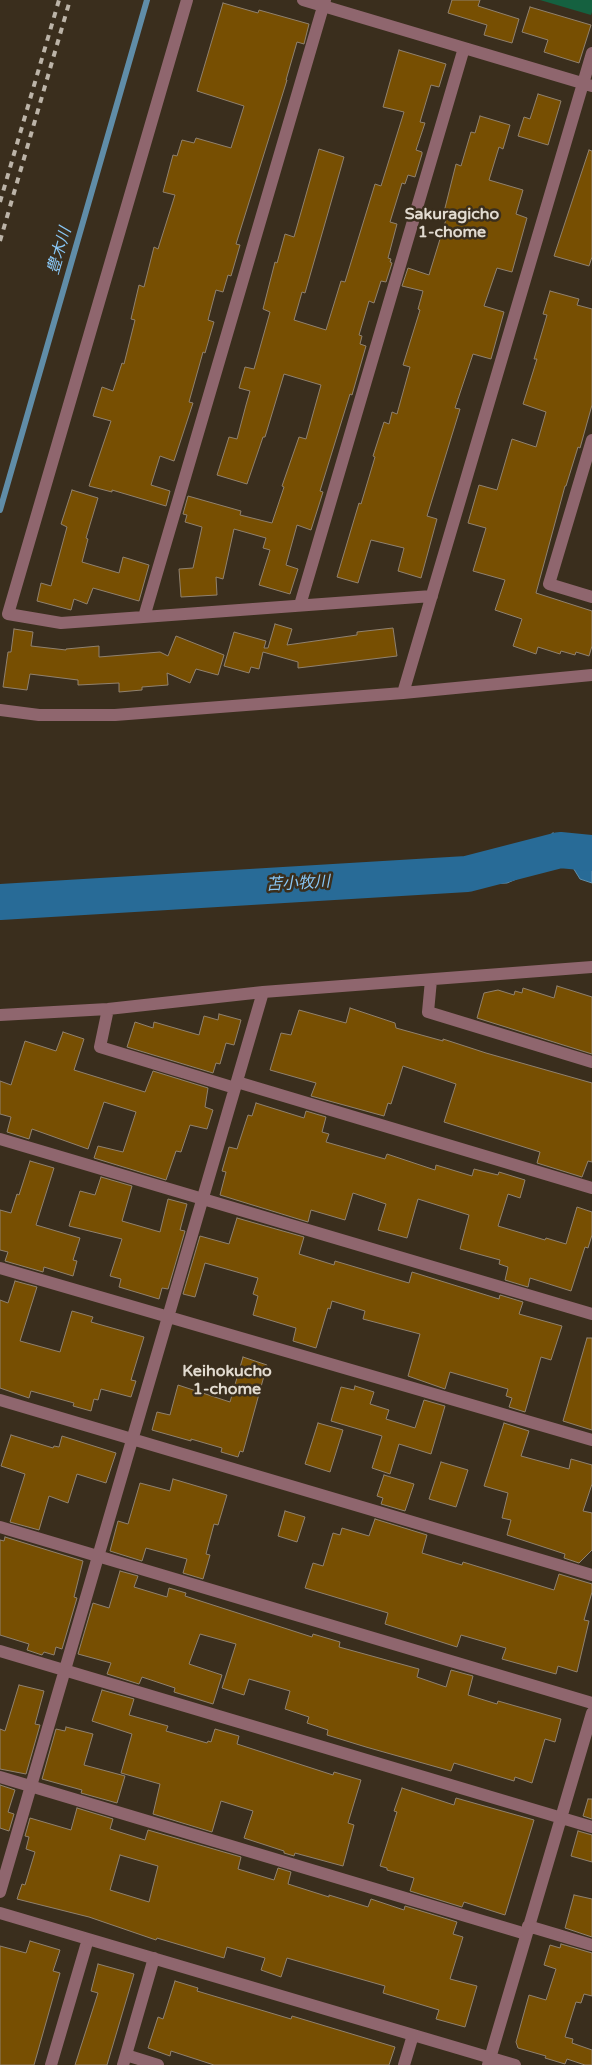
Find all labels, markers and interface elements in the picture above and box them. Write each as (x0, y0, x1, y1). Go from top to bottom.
district label: Sakuragicho 1-chome (405, 205, 499, 243)
water label: 豊木川 (44, 225, 76, 277)
water label: 苫小牧川 (266, 873, 330, 895)
district label: Keihokucho 1-chome (182, 1362, 272, 1400)

